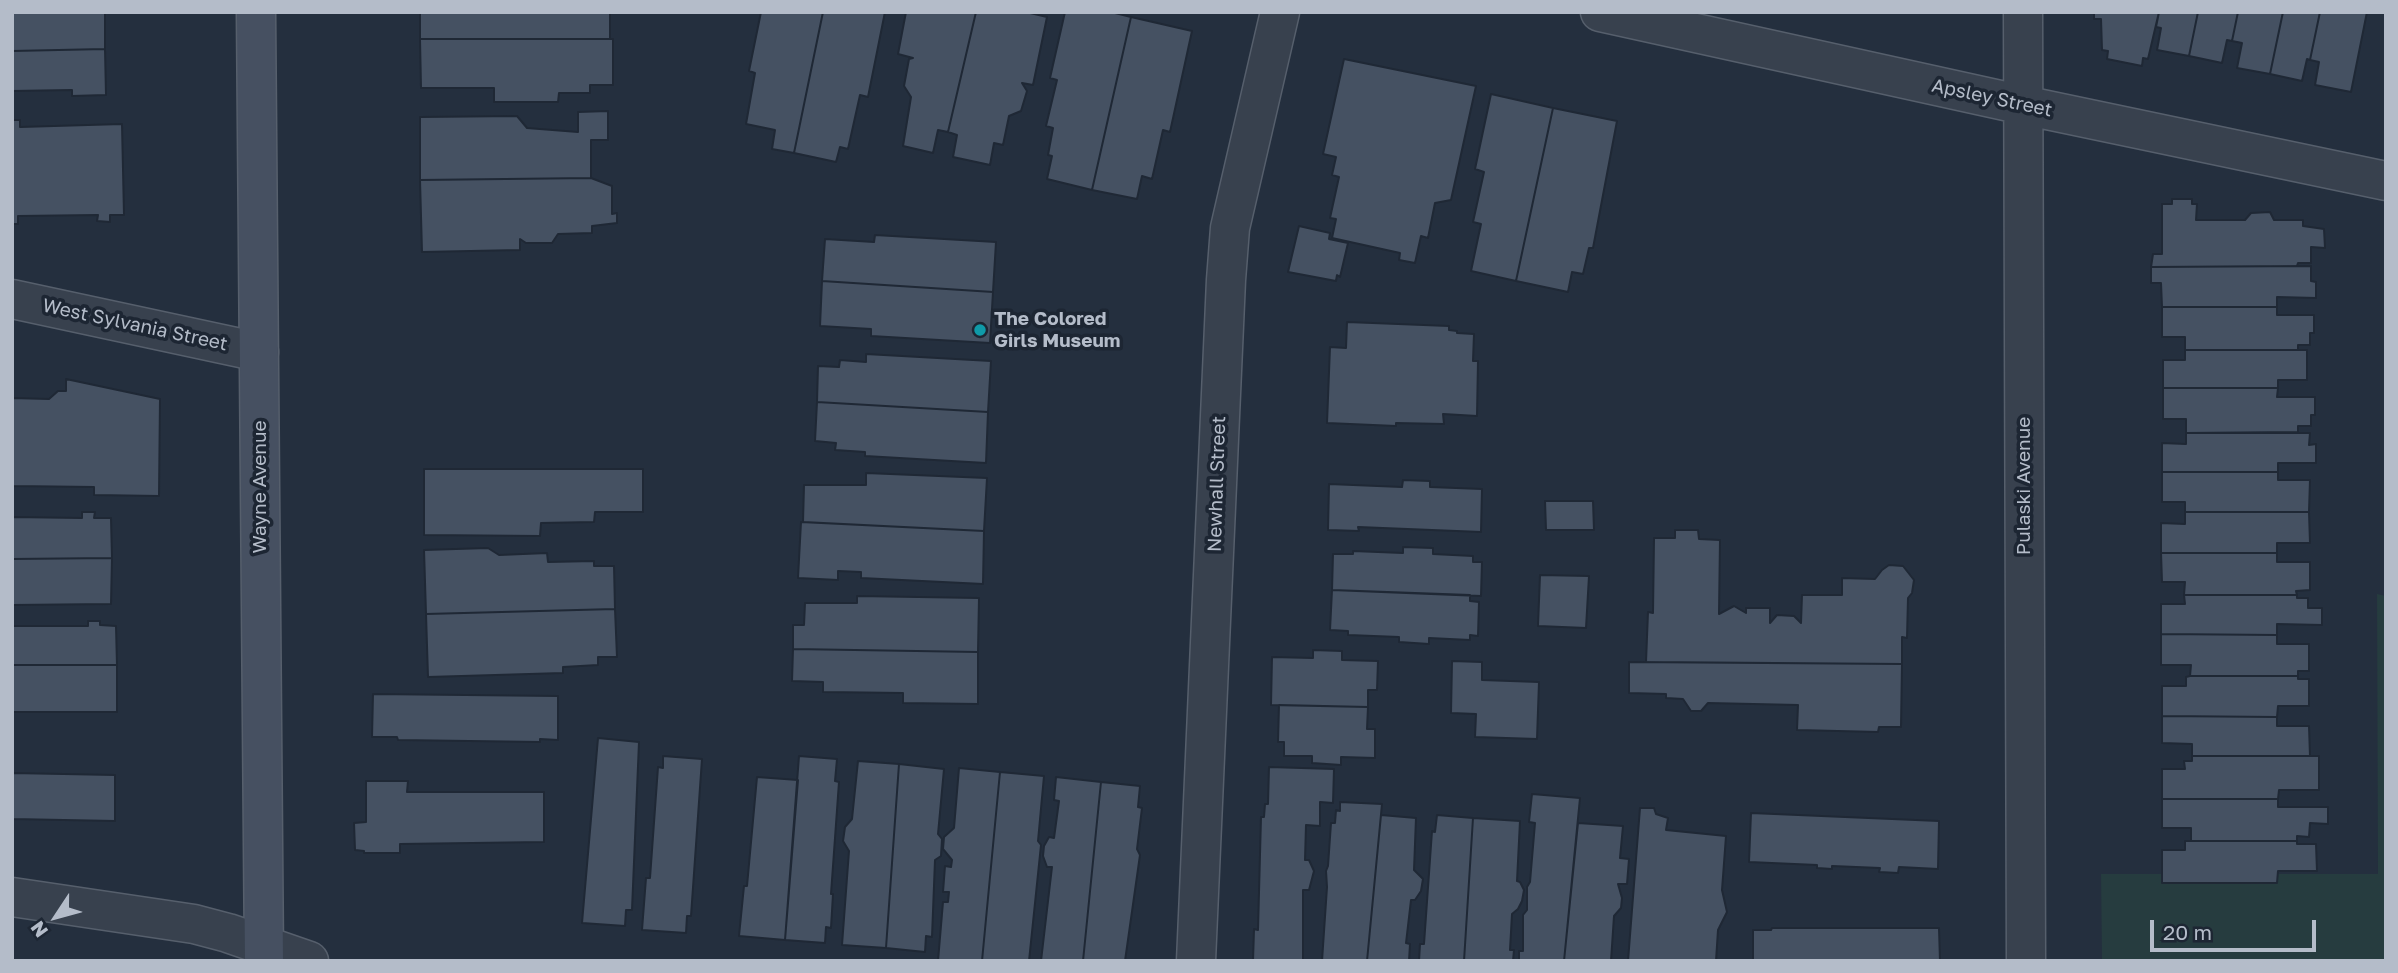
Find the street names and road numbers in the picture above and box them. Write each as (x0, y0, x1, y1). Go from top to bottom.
street label: Apsley Street (1930, 74, 2054, 122)
street label: West Sylvania Street (40, 294, 230, 356)
street label: Newhall Street (1203, 416, 1231, 552)
street label: Pulaski Avenue (2013, 417, 2035, 555)
street label: Wayne Avenue (249, 421, 271, 553)

